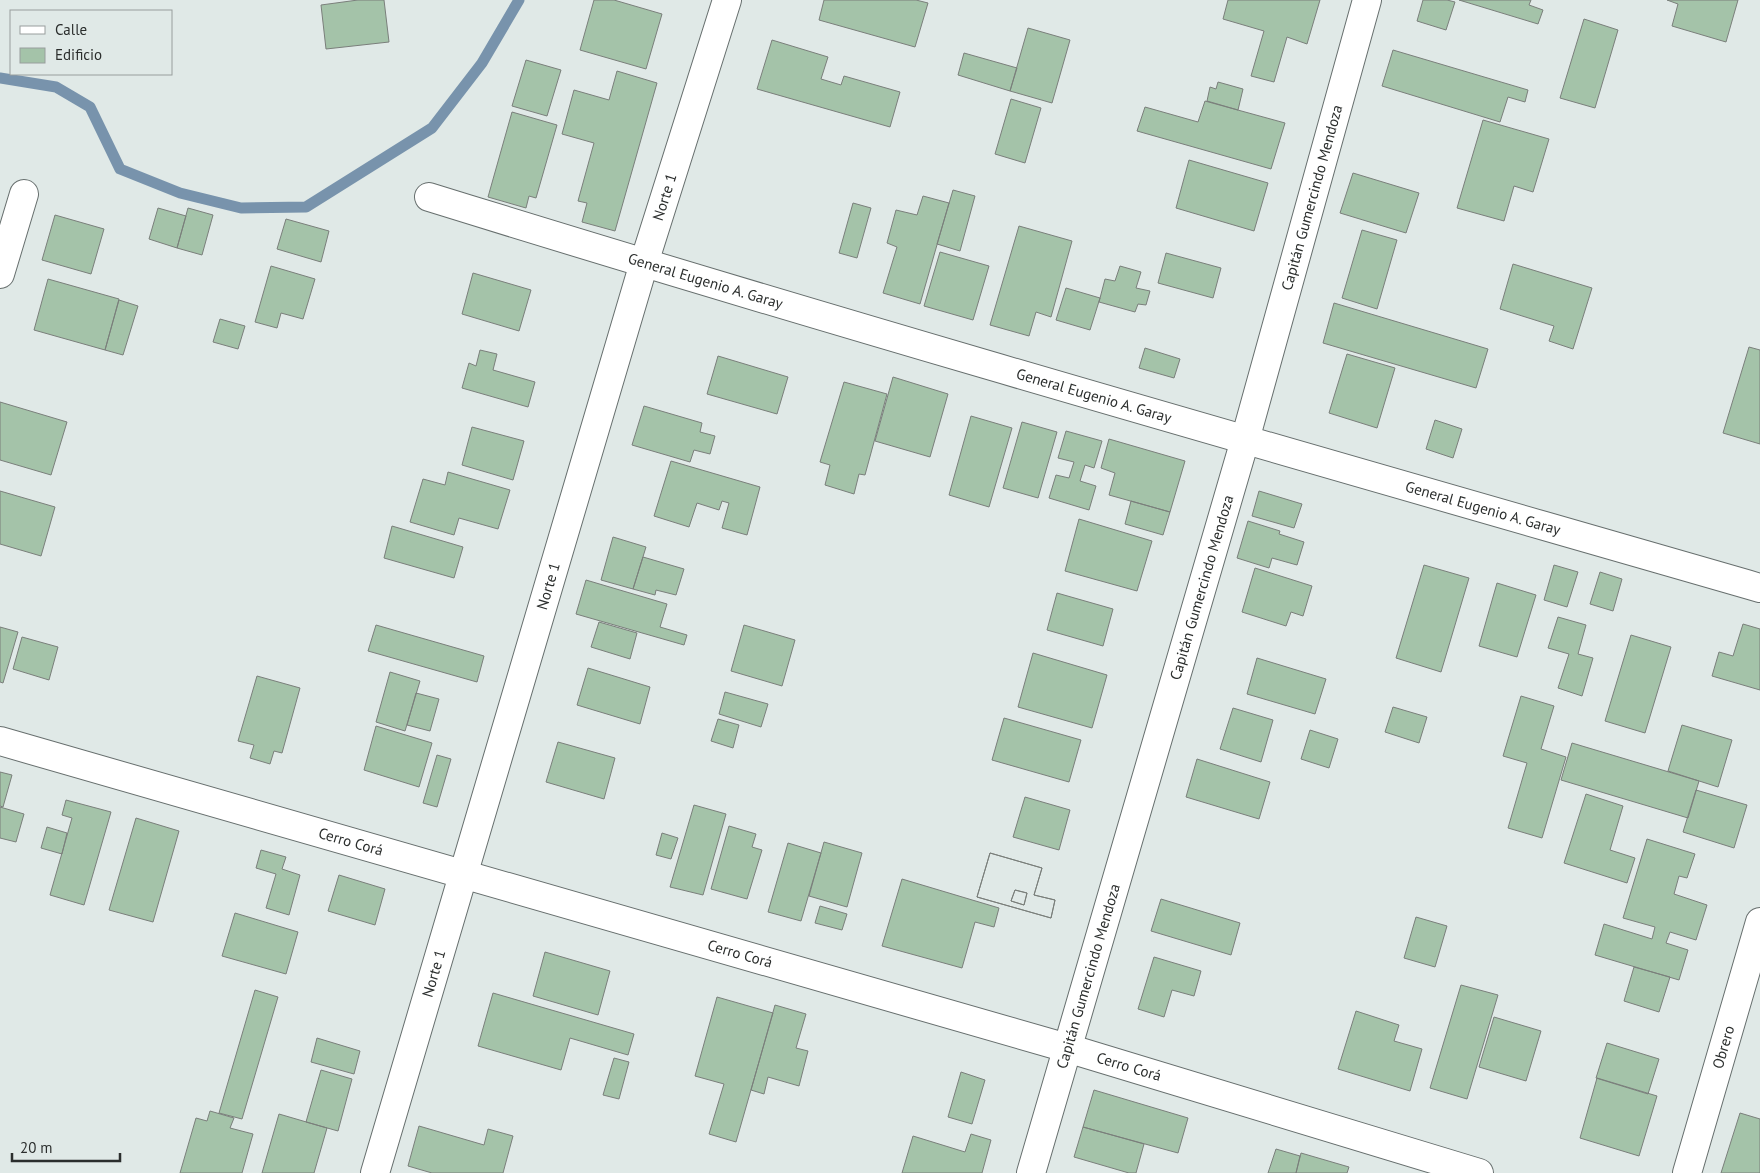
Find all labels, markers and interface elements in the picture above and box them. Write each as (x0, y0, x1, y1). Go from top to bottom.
legend (10, 10, 172, 75)
text: Calle (55, 20, 87, 39)
text: Edificio (55, 45, 102, 64)
street label: Capitán Gumercindo Mendoza (1277, 103, 1346, 293)
street label: Norte 1 (648, 171, 681, 223)
street label: General Eugenio A. Garay (626, 249, 785, 313)
street label: General Eugenio A. Garay (1014, 364, 1174, 427)
street label: General Eugenio A. Garay (1403, 476, 1563, 539)
street label: Capitán Gumercindo Mendoza (1165, 493, 1237, 682)
street label: Norte 1 (532, 560, 564, 612)
street label: Cerro Corá (316, 823, 386, 860)
street label: Capitán Gumercindo Mendoza (1052, 881, 1124, 1071)
street label: Cerro Corá (705, 935, 775, 972)
street label: Norte 1 (418, 947, 449, 999)
street label: Obrero (1708, 1023, 1738, 1071)
street label: Cerro Corá (1094, 1048, 1164, 1085)
scale bar (12, 1130, 120, 1162)
text: 20 m (20, 1138, 53, 1157)

